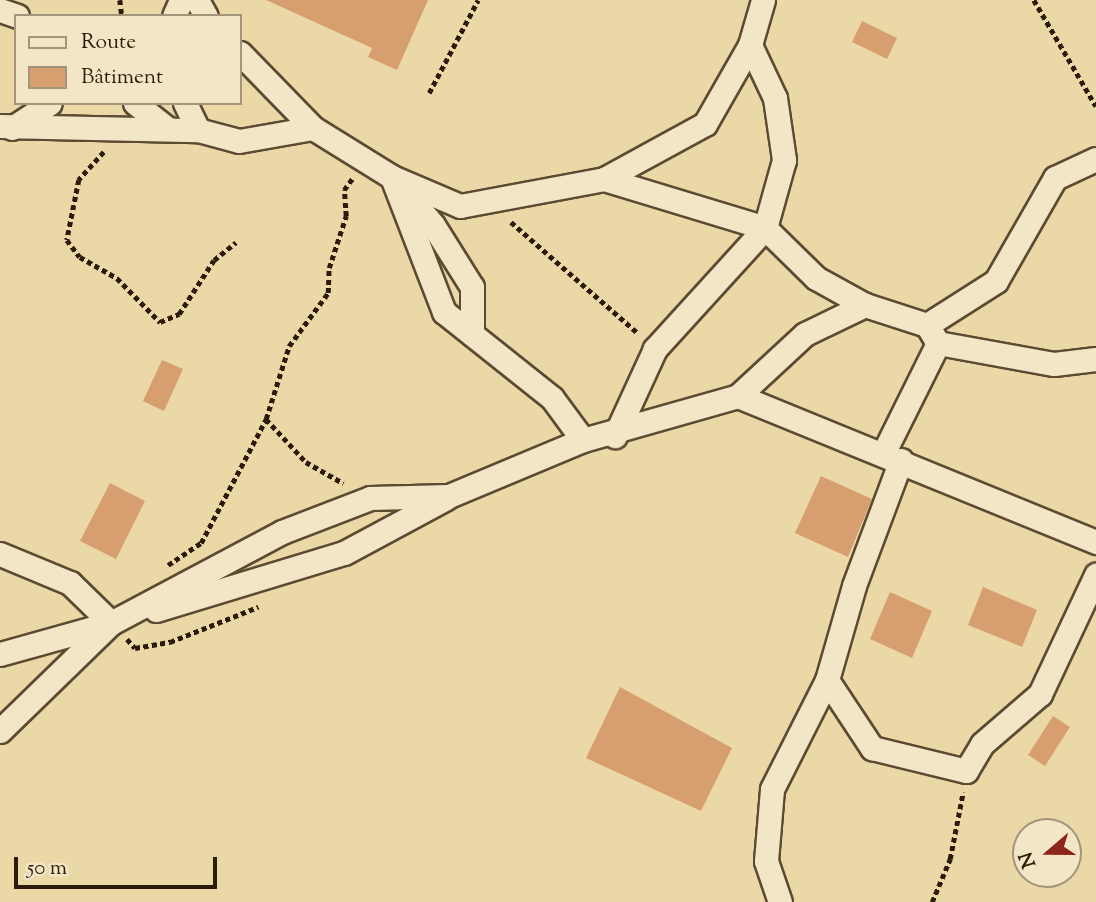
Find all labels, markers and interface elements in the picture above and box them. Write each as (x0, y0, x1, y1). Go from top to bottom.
legend (14, 14, 242, 105)
text: Route (81, 28, 136, 58)
text: Bâtiment (81, 63, 163, 93)
north arrow (1012, 818, 1082, 888)
scale bar (18, 842, 220, 886)
text: N (1013, 848, 1044, 871)
text: 50 m (27, 854, 67, 884)

